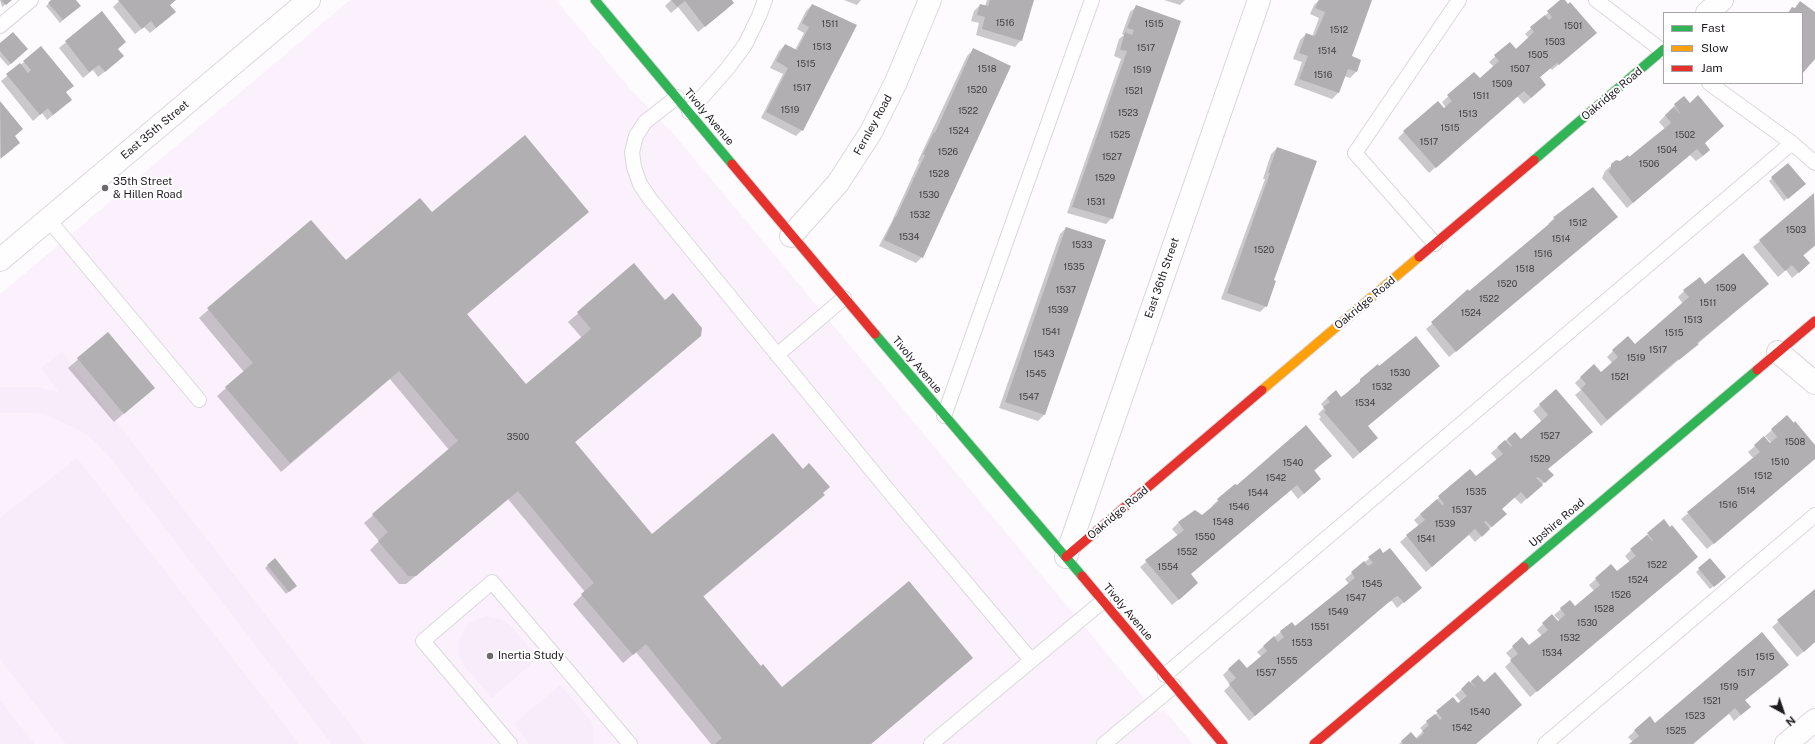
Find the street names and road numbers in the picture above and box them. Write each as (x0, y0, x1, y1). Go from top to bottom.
street label: Oakridge Road (1579, 65, 1645, 123)
street label: Tivoly Avenue (681, 86, 737, 148)
street label: Fernley Road (851, 92, 895, 158)
street label: East 35th Street (118, 98, 192, 162)
street label: East 36th Street (1142, 236, 1182, 320)
street label: Oakridge Road (1332, 274, 1398, 332)
street label: Tivoly Avenue (889, 334, 945, 396)
street label: Oakridge Road (1085, 484, 1151, 542)
street label: Upshire Road (1527, 496, 1587, 550)
street label: Tivoly Avenue (1100, 581, 1156, 643)

